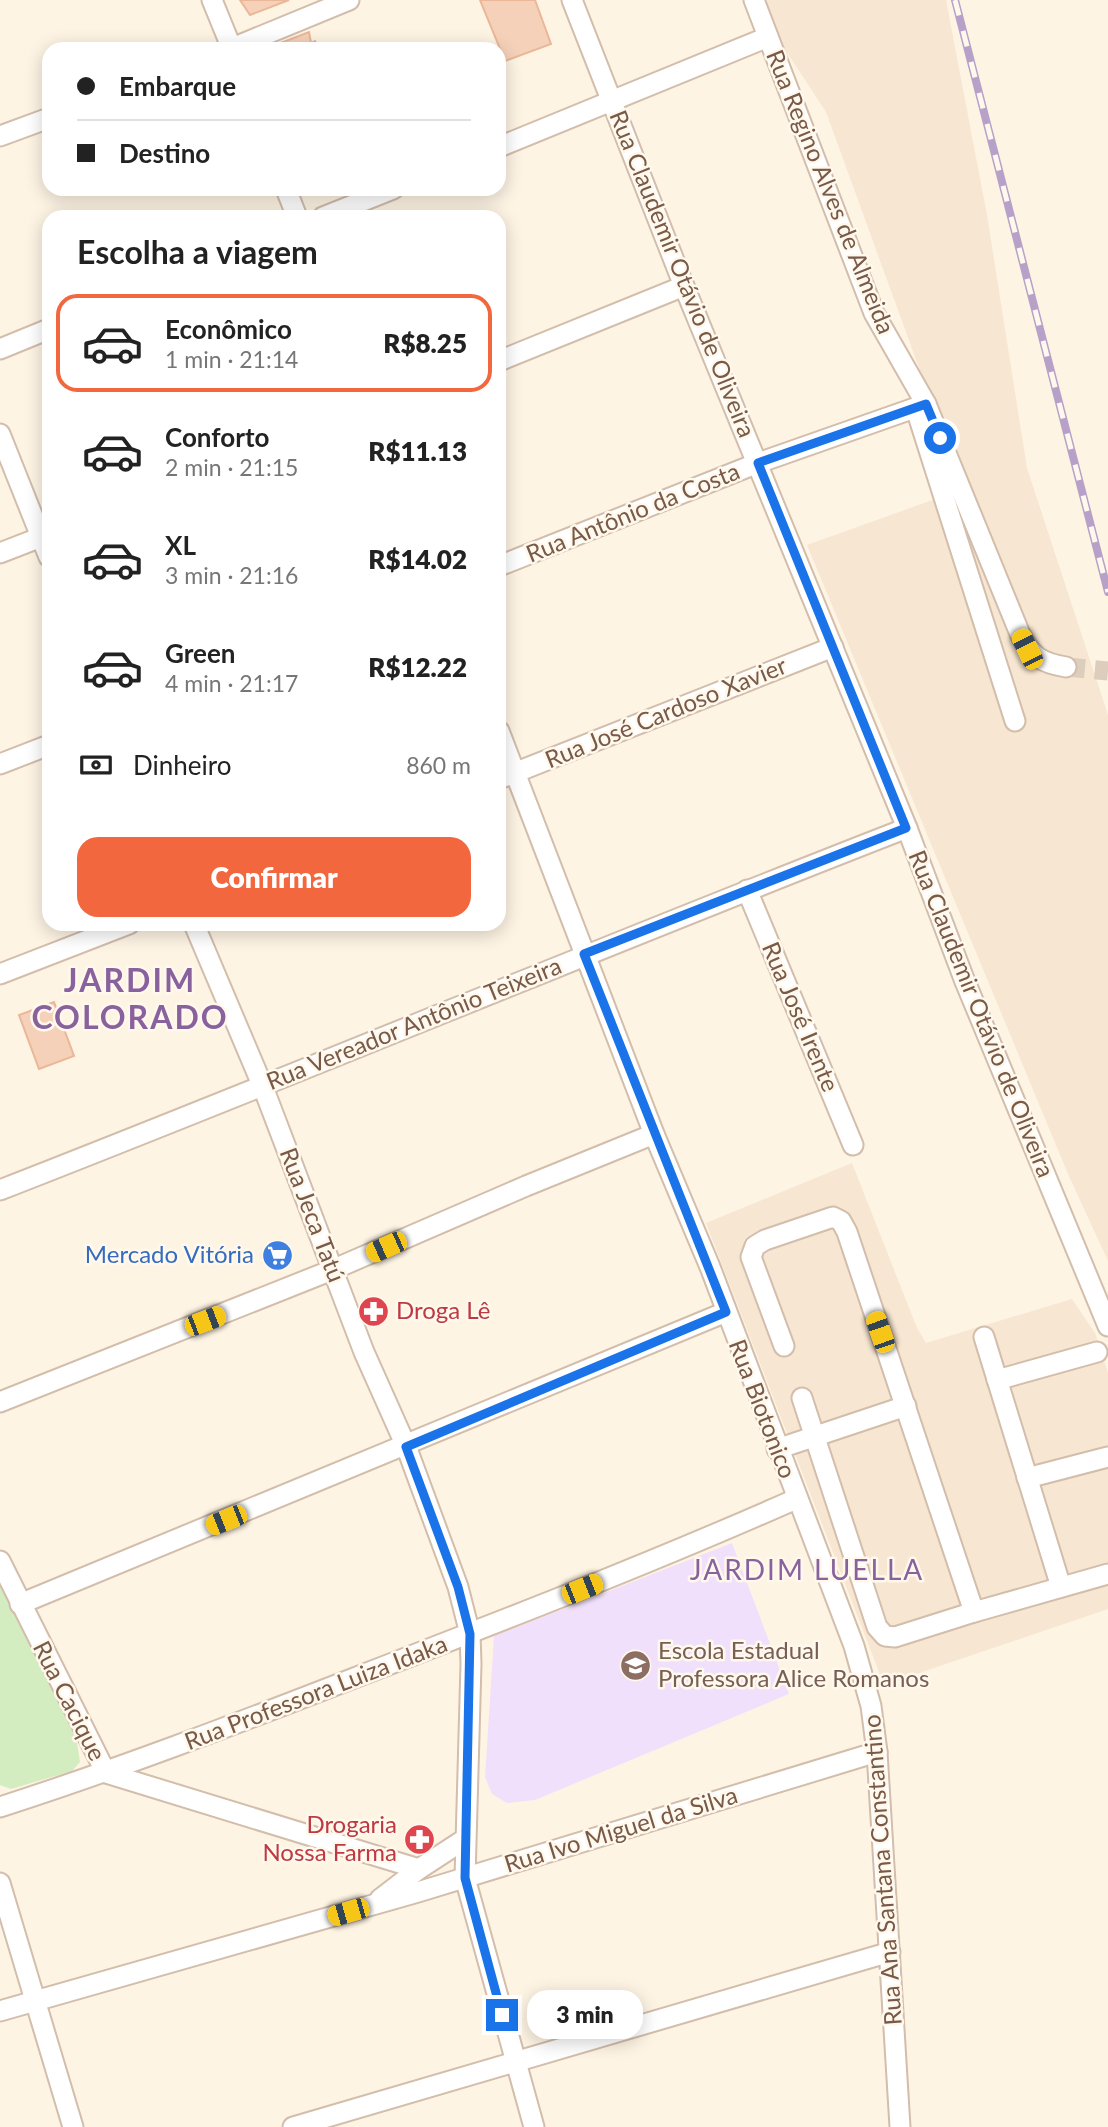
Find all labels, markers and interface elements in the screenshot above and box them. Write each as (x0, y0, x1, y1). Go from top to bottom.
street label: Rua Regino Alves de Almeida (761, 45, 902, 338)
text: Embarque (119, 70, 236, 102)
street label: Rua Claudemir Otávio de Oliveira (604, 106, 762, 441)
text: Destino (119, 137, 210, 169)
text: Escolha a viagem (77, 232, 318, 271)
icon: car (81, 312, 144, 375)
text: Econômico (165, 313, 292, 345)
text: R$8.25 (383, 327, 467, 359)
text: 1 min · 21:14 (165, 345, 298, 373)
icon: car (81, 420, 144, 483)
text: Conforto (165, 421, 269, 453)
route start (924, 422, 956, 454)
text: R$11.13 (368, 435, 467, 467)
text: 2 min · 21:15 (165, 453, 298, 481)
street label: Rua Antônio da Costa (522, 456, 743, 568)
icon: car (81, 528, 144, 591)
text: XL (165, 529, 196, 561)
text: R$14.02 (368, 543, 467, 575)
text: 3 min · 21:16 (165, 561, 298, 589)
car (1009, 626, 1046, 672)
icon: car (81, 636, 144, 699)
text: Green (165, 637, 235, 669)
street label: Rua José Cardoso Xavier (540, 650, 791, 773)
text: R$12.22 (368, 651, 467, 683)
text: 4 min · 21:17 (165, 669, 298, 697)
icon: cash (77, 746, 115, 784)
text: Dinheiro (133, 749, 231, 781)
text: 860 m (406, 751, 471, 779)
button: Confirmar (77, 837, 471, 917)
street label: Rua Claudemir Otávio de Oliveira (903, 846, 1061, 1181)
street label: Rua José Irente (757, 937, 846, 1096)
street label: Rua Vereador Antônio Teixeira (262, 950, 565, 1095)
district label: JARDIM COLORADO (31, 960, 229, 1036)
street label: Rua Jeca Tatú (274, 1143, 352, 1286)
car (363, 1229, 410, 1265)
supermarket icon: Mercado Vitória (260, 1238, 294, 1272)
place label: Mercado Vitória (85, 1239, 254, 1268)
pharmacy icon: Droga Lê (356, 1294, 390, 1328)
place label: Droga Lê (396, 1295, 490, 1324)
car (182, 1304, 229, 1338)
car (864, 1309, 897, 1355)
street label: Rua Biotonico (724, 1335, 803, 1482)
car (203, 1502, 250, 1538)
district label: JARDIM LUELLA (690, 1552, 924, 1586)
car (559, 1571, 606, 1607)
street label: Rua Professora Luiza Idaka (180, 1628, 451, 1755)
place label: Escola Estadual Professora Alice Romanos (658, 1635, 929, 1692)
street label: Rua Cacique (28, 1636, 113, 1765)
school or university icon: Escola Estadual Professora Alice Romanos (618, 1648, 652, 1682)
street label: Rua Ana Santana Constantino (856, 1714, 907, 2027)
street label: Rua Ivo Miguel da Silva (500, 1779, 741, 1878)
place label: Drogaria Nossa Farma (262, 1809, 397, 1866)
pharmacy icon: Drogaria Nossa Farma (403, 1822, 437, 1856)
car (325, 1896, 372, 1928)
callout: 3 min (526, 1990, 642, 2039)
route end (486, 1999, 518, 2031)
text: 3 min (556, 2000, 614, 2028)

